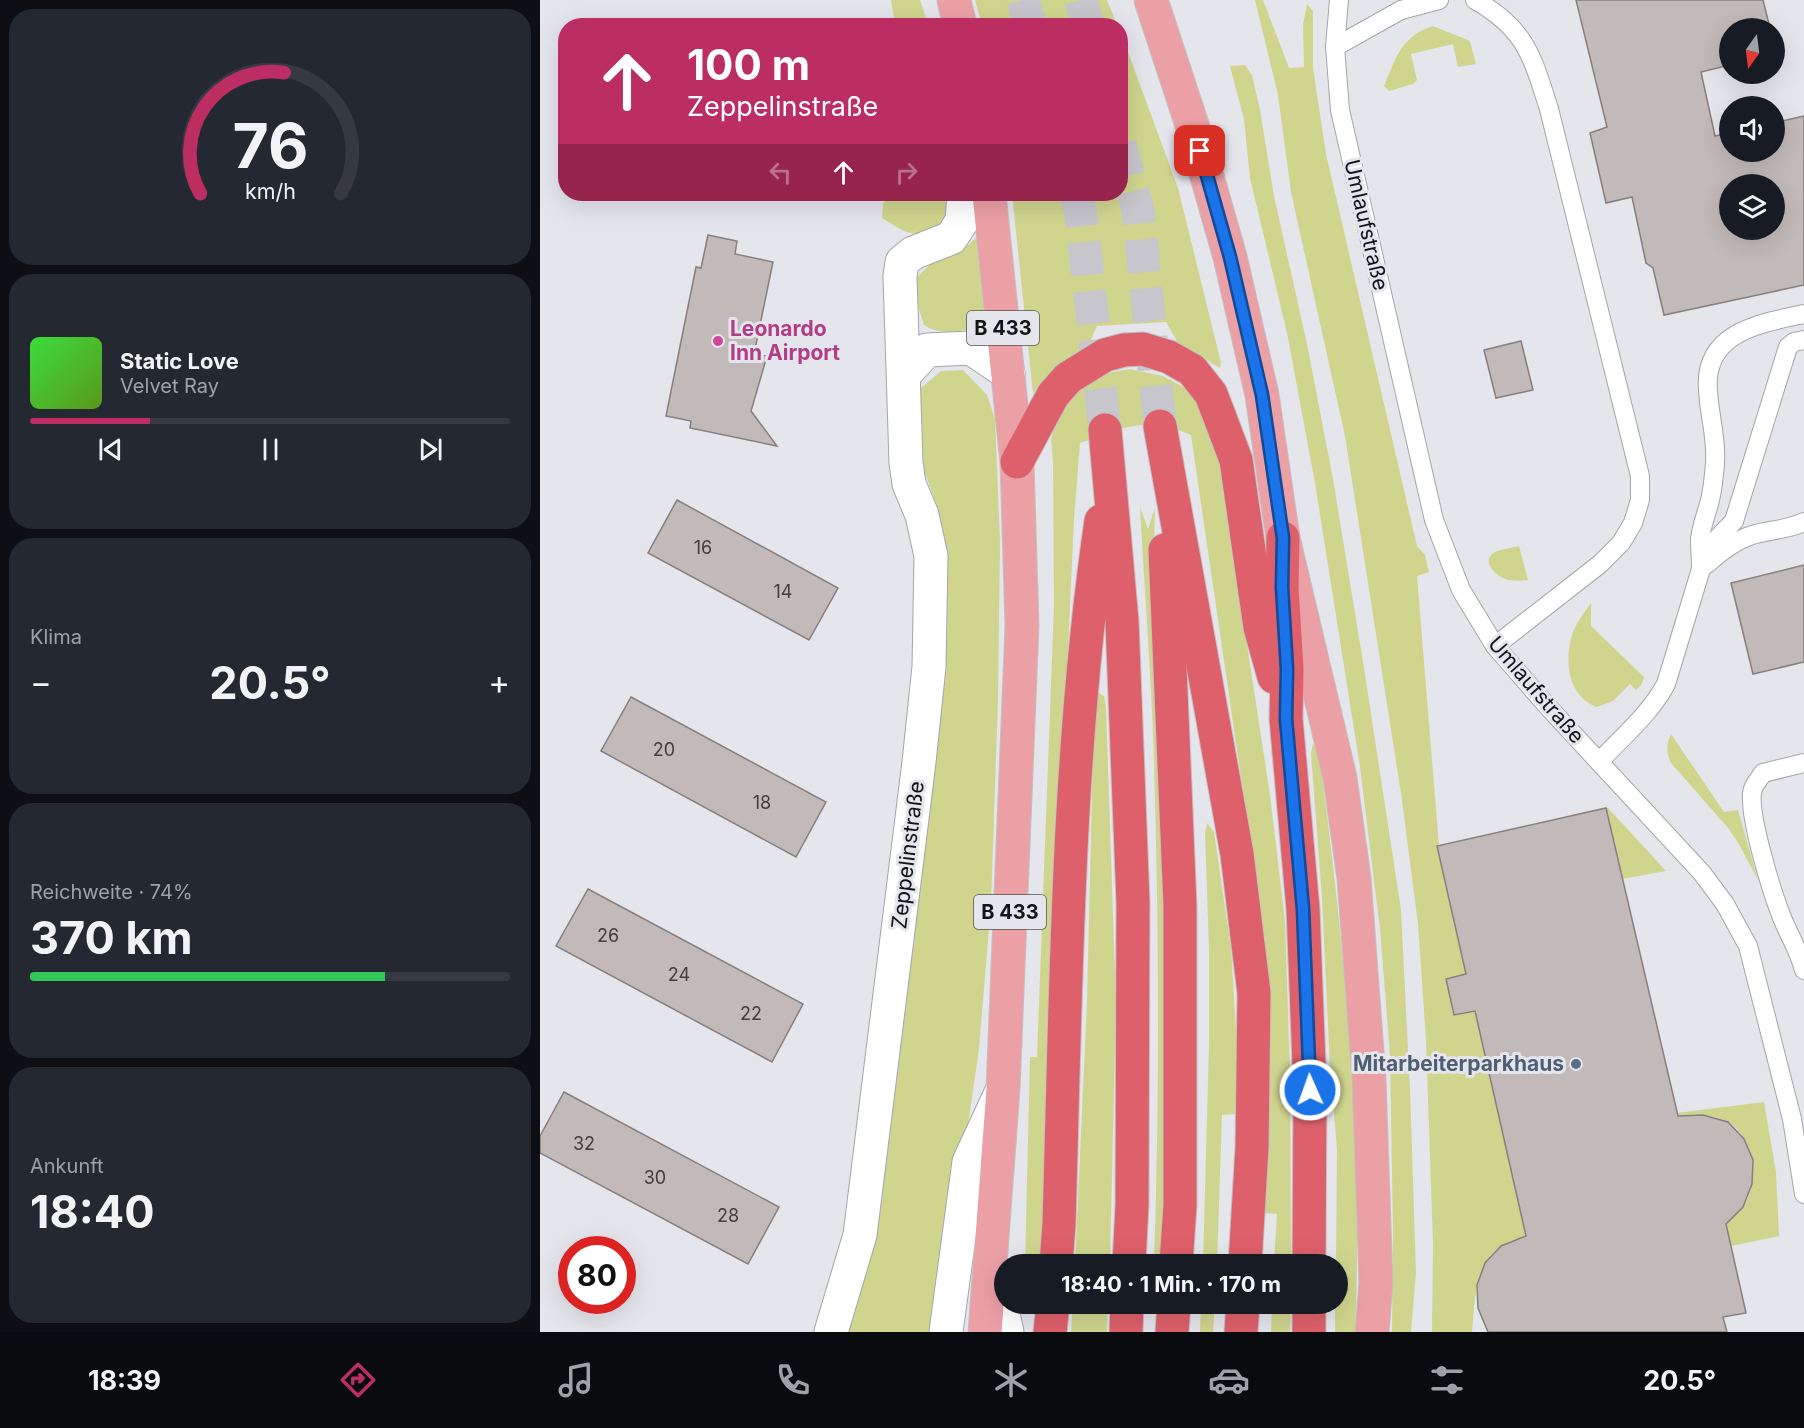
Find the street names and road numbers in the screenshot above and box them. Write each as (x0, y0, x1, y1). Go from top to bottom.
street label: Umlaufstraße (1339, 157, 1394, 293)
road number: B 433 (967, 311, 1039, 345)
street label: Umlaufstraße (1483, 631, 1590, 748)
street label: Zeppelinstraße (886, 780, 929, 930)
road number: B 433 (974, 895, 1046, 929)

